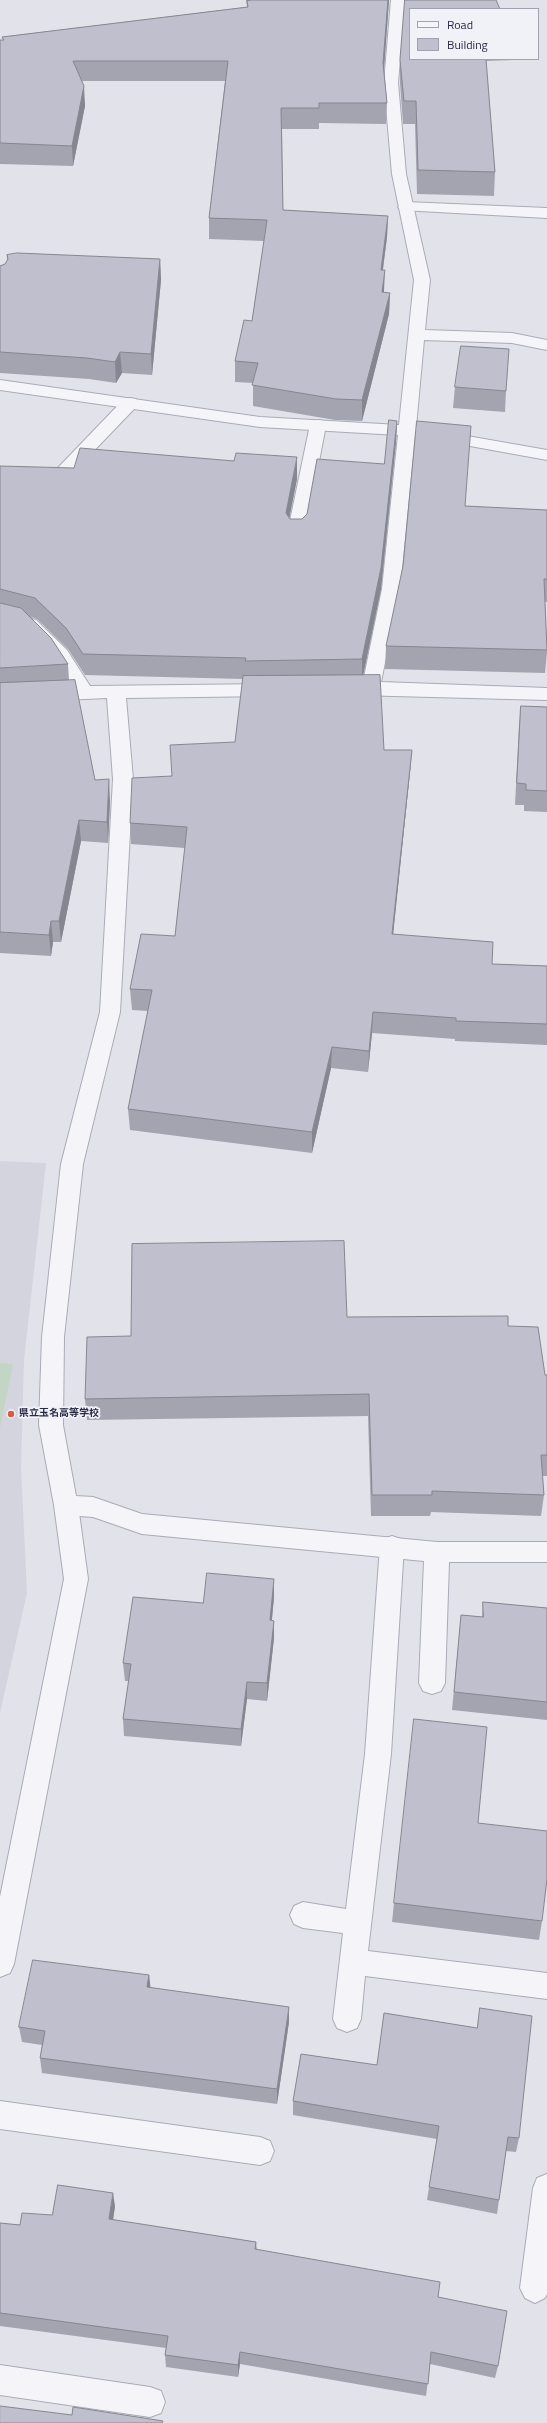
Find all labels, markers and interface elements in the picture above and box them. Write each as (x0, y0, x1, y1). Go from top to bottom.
legend (409, 8, 539, 60)
text: Road (447, 15, 473, 34)
text: Building (447, 35, 488, 54)
place label: 県立玉名高等学校 (19, 1408, 99, 1420)
marker: 県立玉名高等学校 (6, 1409, 16, 1419)

